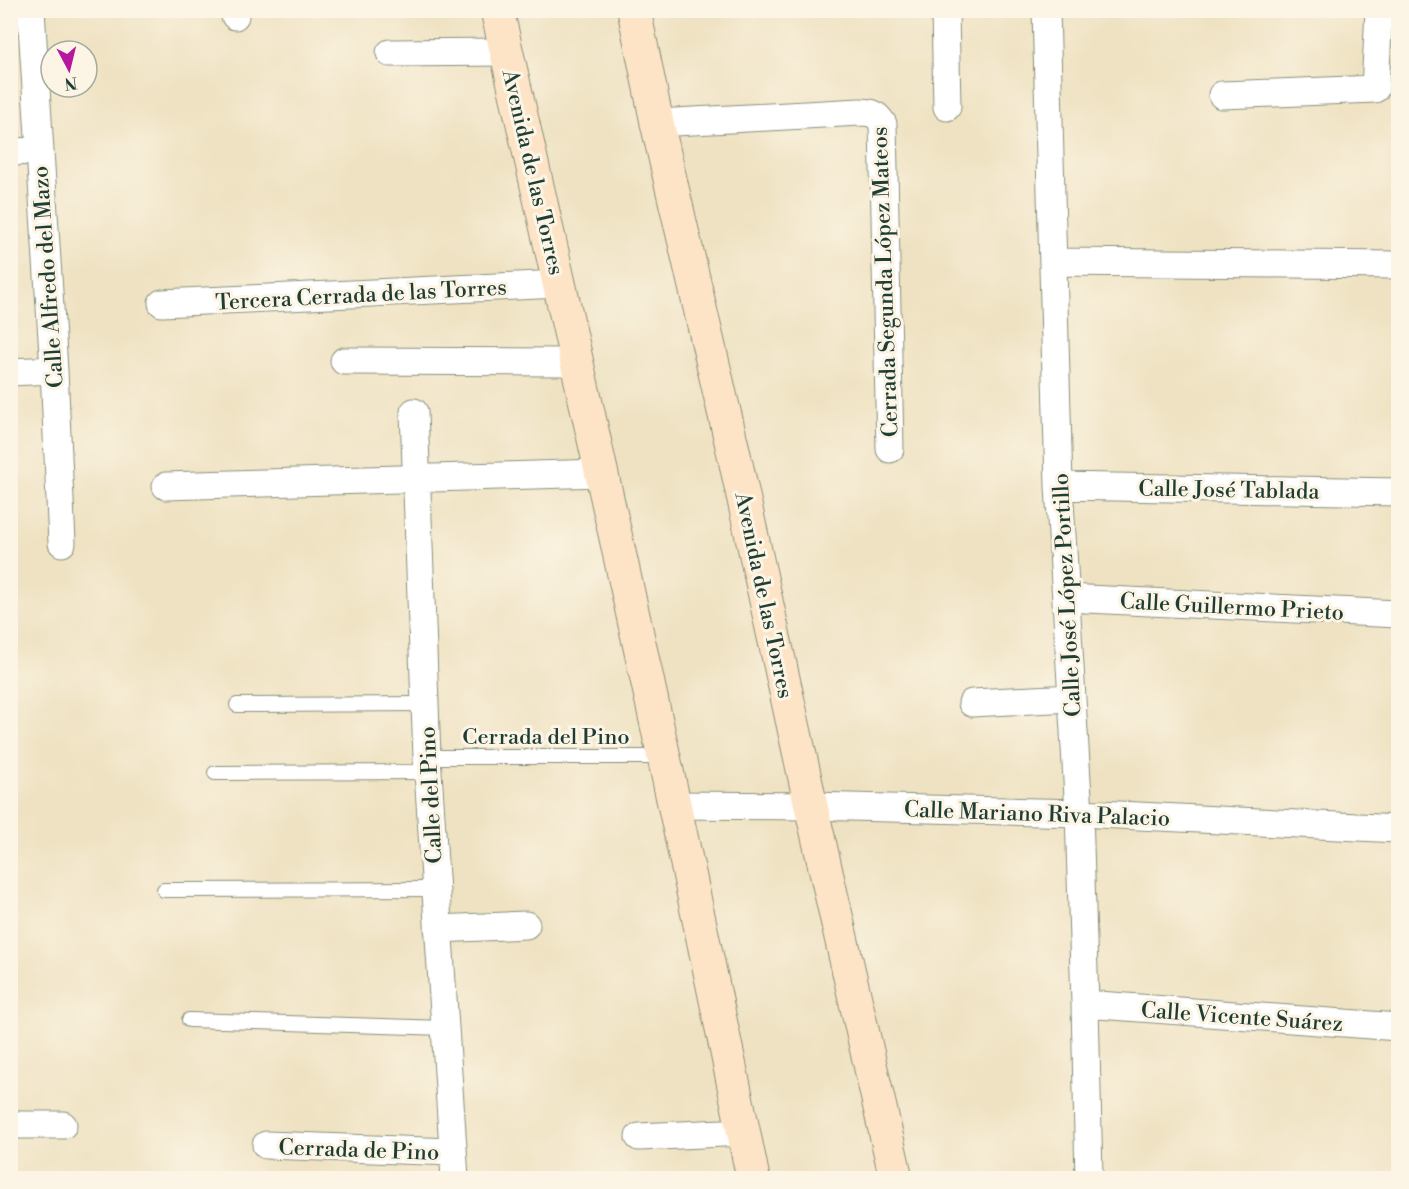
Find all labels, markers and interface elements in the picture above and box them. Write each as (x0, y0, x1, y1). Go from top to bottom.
north arrow (39, 39, 99, 99)
street label: Avenida de las Torres (496, 66, 569, 278)
text: N (63, 72, 78, 94)
street label: Cerrada Segunda López Mateos (867, 126, 904, 438)
street label: Calle Alfredo del Mazo (27, 165, 70, 389)
street label: Tercera Cerrada de las Torres (215, 274, 508, 317)
street label: Calle José López Portillo (1048, 472, 1087, 718)
street label: Calle José Tablada (1138, 475, 1321, 506)
street label: Avenida de las Torres (728, 489, 799, 701)
street label: Calle Guillermo Prieto (1119, 588, 1345, 627)
street label: Cerrada del Pino (462, 724, 630, 751)
street label: Calle del Pino (414, 726, 449, 864)
street label: Calle Mariano Riva Palacio (903, 796, 1170, 833)
street label: Calle Vicente Suárez (1140, 997, 1344, 1038)
street label: Cerrada de Pino (278, 1134, 440, 1167)

